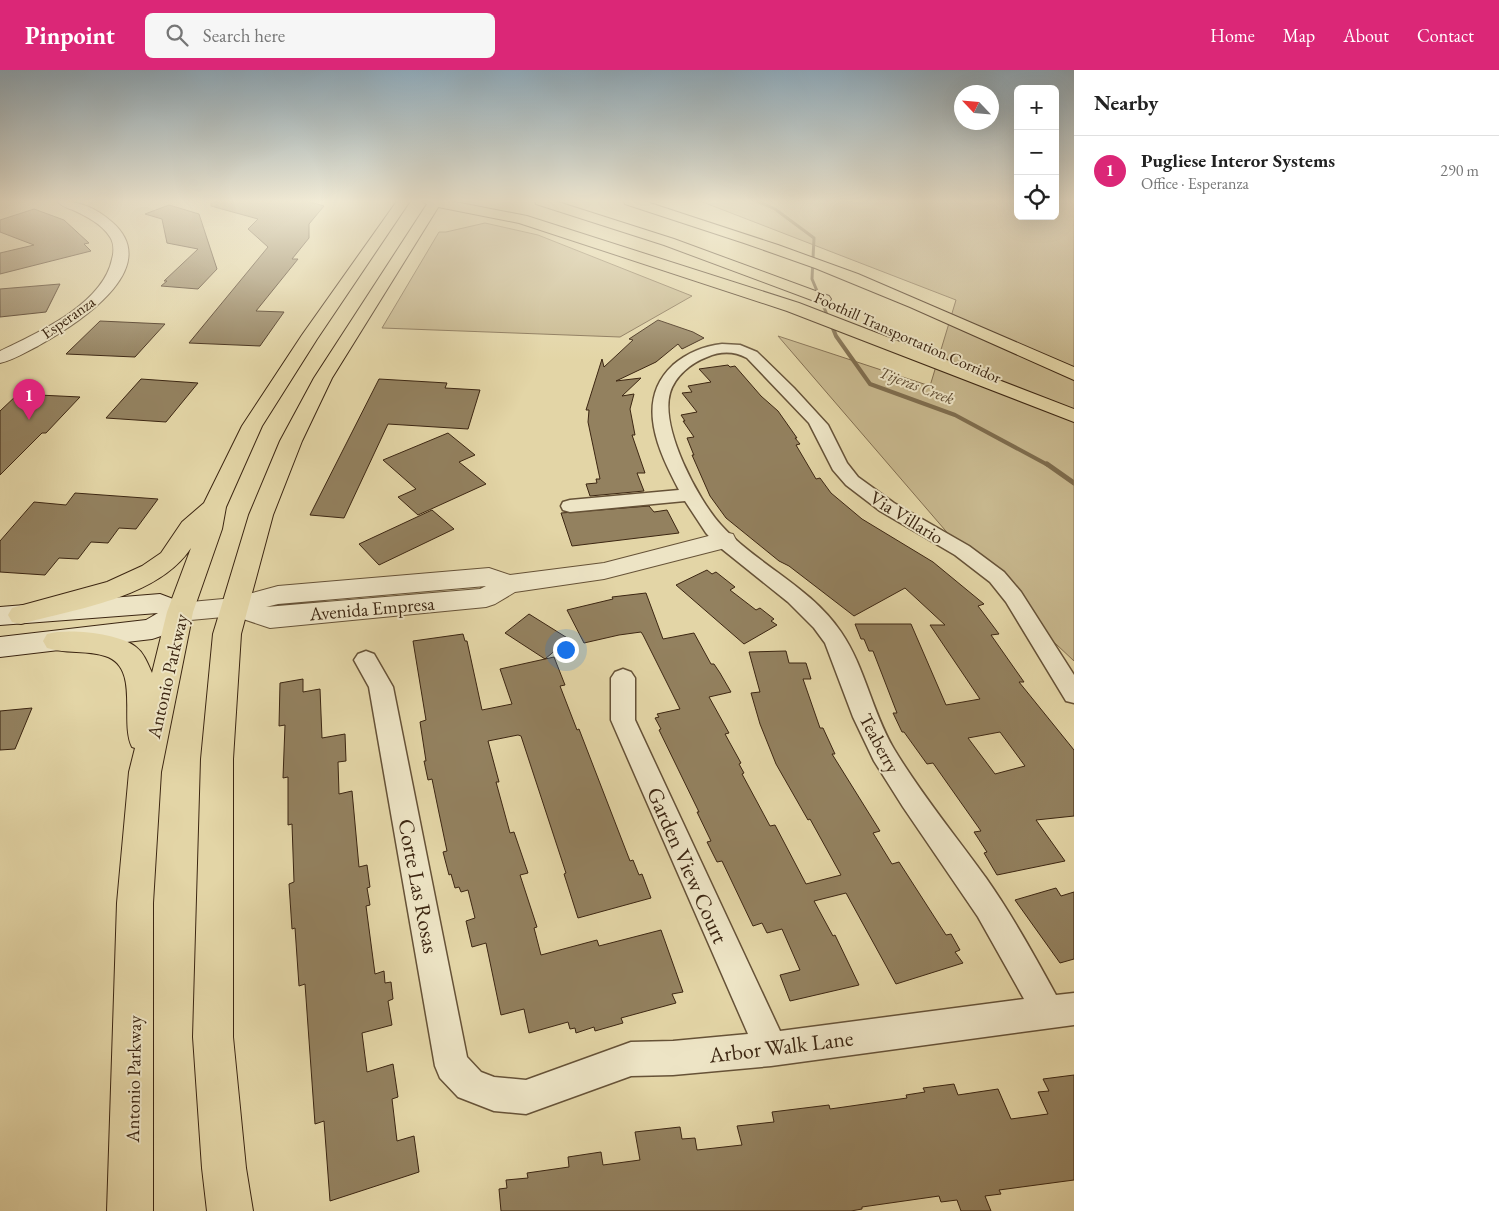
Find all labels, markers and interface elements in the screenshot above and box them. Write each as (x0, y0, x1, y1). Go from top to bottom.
search box (145, 13, 495, 58)
text: Pinpoint (25, 20, 115, 51)
icon: search (163, 21, 191, 49)
text: Search here (203, 23, 285, 48)
text: Home (1210, 24, 1255, 47)
text: Map (1283, 24, 1315, 47)
text: About (1343, 24, 1389, 47)
text: Contact (1417, 24, 1474, 47)
north arrow (954, 85, 999, 130)
map controls (1014, 85, 1059, 220)
button: + (1014, 85, 1059, 130)
text: Nearby (1094, 89, 1158, 116)
button: − (1014, 130, 1059, 175)
text: Pugliese Interor Systems (1141, 148, 1335, 173)
text: 1 (1106, 160, 1114, 181)
text: 290 m (1440, 160, 1479, 181)
text: Office · Esperanza (1141, 173, 1249, 194)
button: locate (1014, 175, 1059, 220)
street label: Foothill Transportation Corridor (811, 287, 1005, 389)
street label: Esperanza (37, 291, 100, 344)
water label: Tijeras Creek (876, 362, 958, 410)
pin: 1 (13, 379, 45, 420)
street label: Via Villario (865, 485, 948, 550)
street label: Avenida Empresa (307, 591, 436, 627)
street label: Antonio Parkway (141, 611, 194, 742)
your location (553, 637, 579, 663)
street label: Teaberry (854, 709, 906, 778)
street label: Garden View Court (640, 783, 735, 948)
street label: Corte Las Rosas (391, 816, 446, 956)
street label: Antonio Parkway (120, 1014, 147, 1144)
street label: Arbor Walk Lane (706, 1023, 855, 1070)

